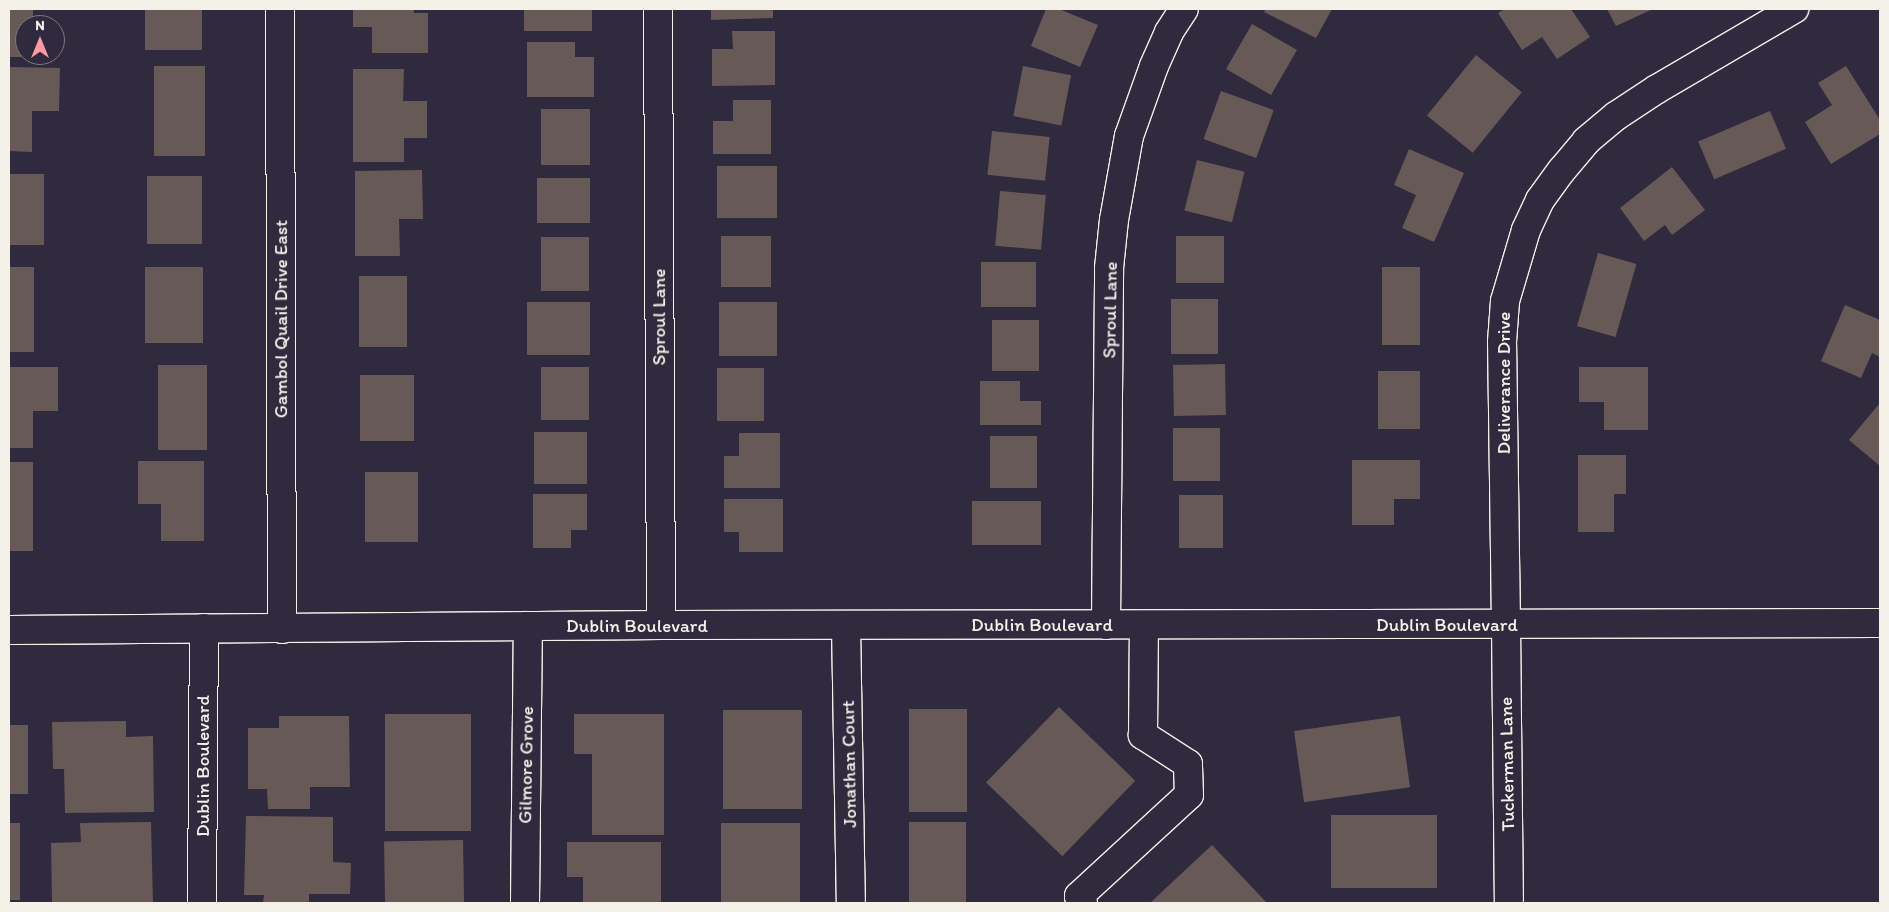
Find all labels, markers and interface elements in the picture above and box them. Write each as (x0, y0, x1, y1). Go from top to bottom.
north arrow (15, 15, 65, 65)
text: N (35, 17, 45, 34)
street label: Gambol Quail Drive East (270, 219, 292, 419)
street label: Sproul Lane (1098, 261, 1122, 359)
street label: Sproul Lane (648, 269, 670, 365)
street label: Deliverance Drive (1493, 312, 1515, 454)
street label: Dublin Boulevard (971, 614, 1113, 636)
street label: Dublin Boulevard (1376, 614, 1518, 636)
street label: Dublin Boulevard (566, 615, 708, 637)
street label: Dublin Boulevard (192, 695, 214, 837)
street label: Tuckerman Lane (1494, 697, 1520, 831)
street label: Jonathan Court (836, 700, 862, 828)
street label: Gilmore Grove (514, 706, 538, 824)

